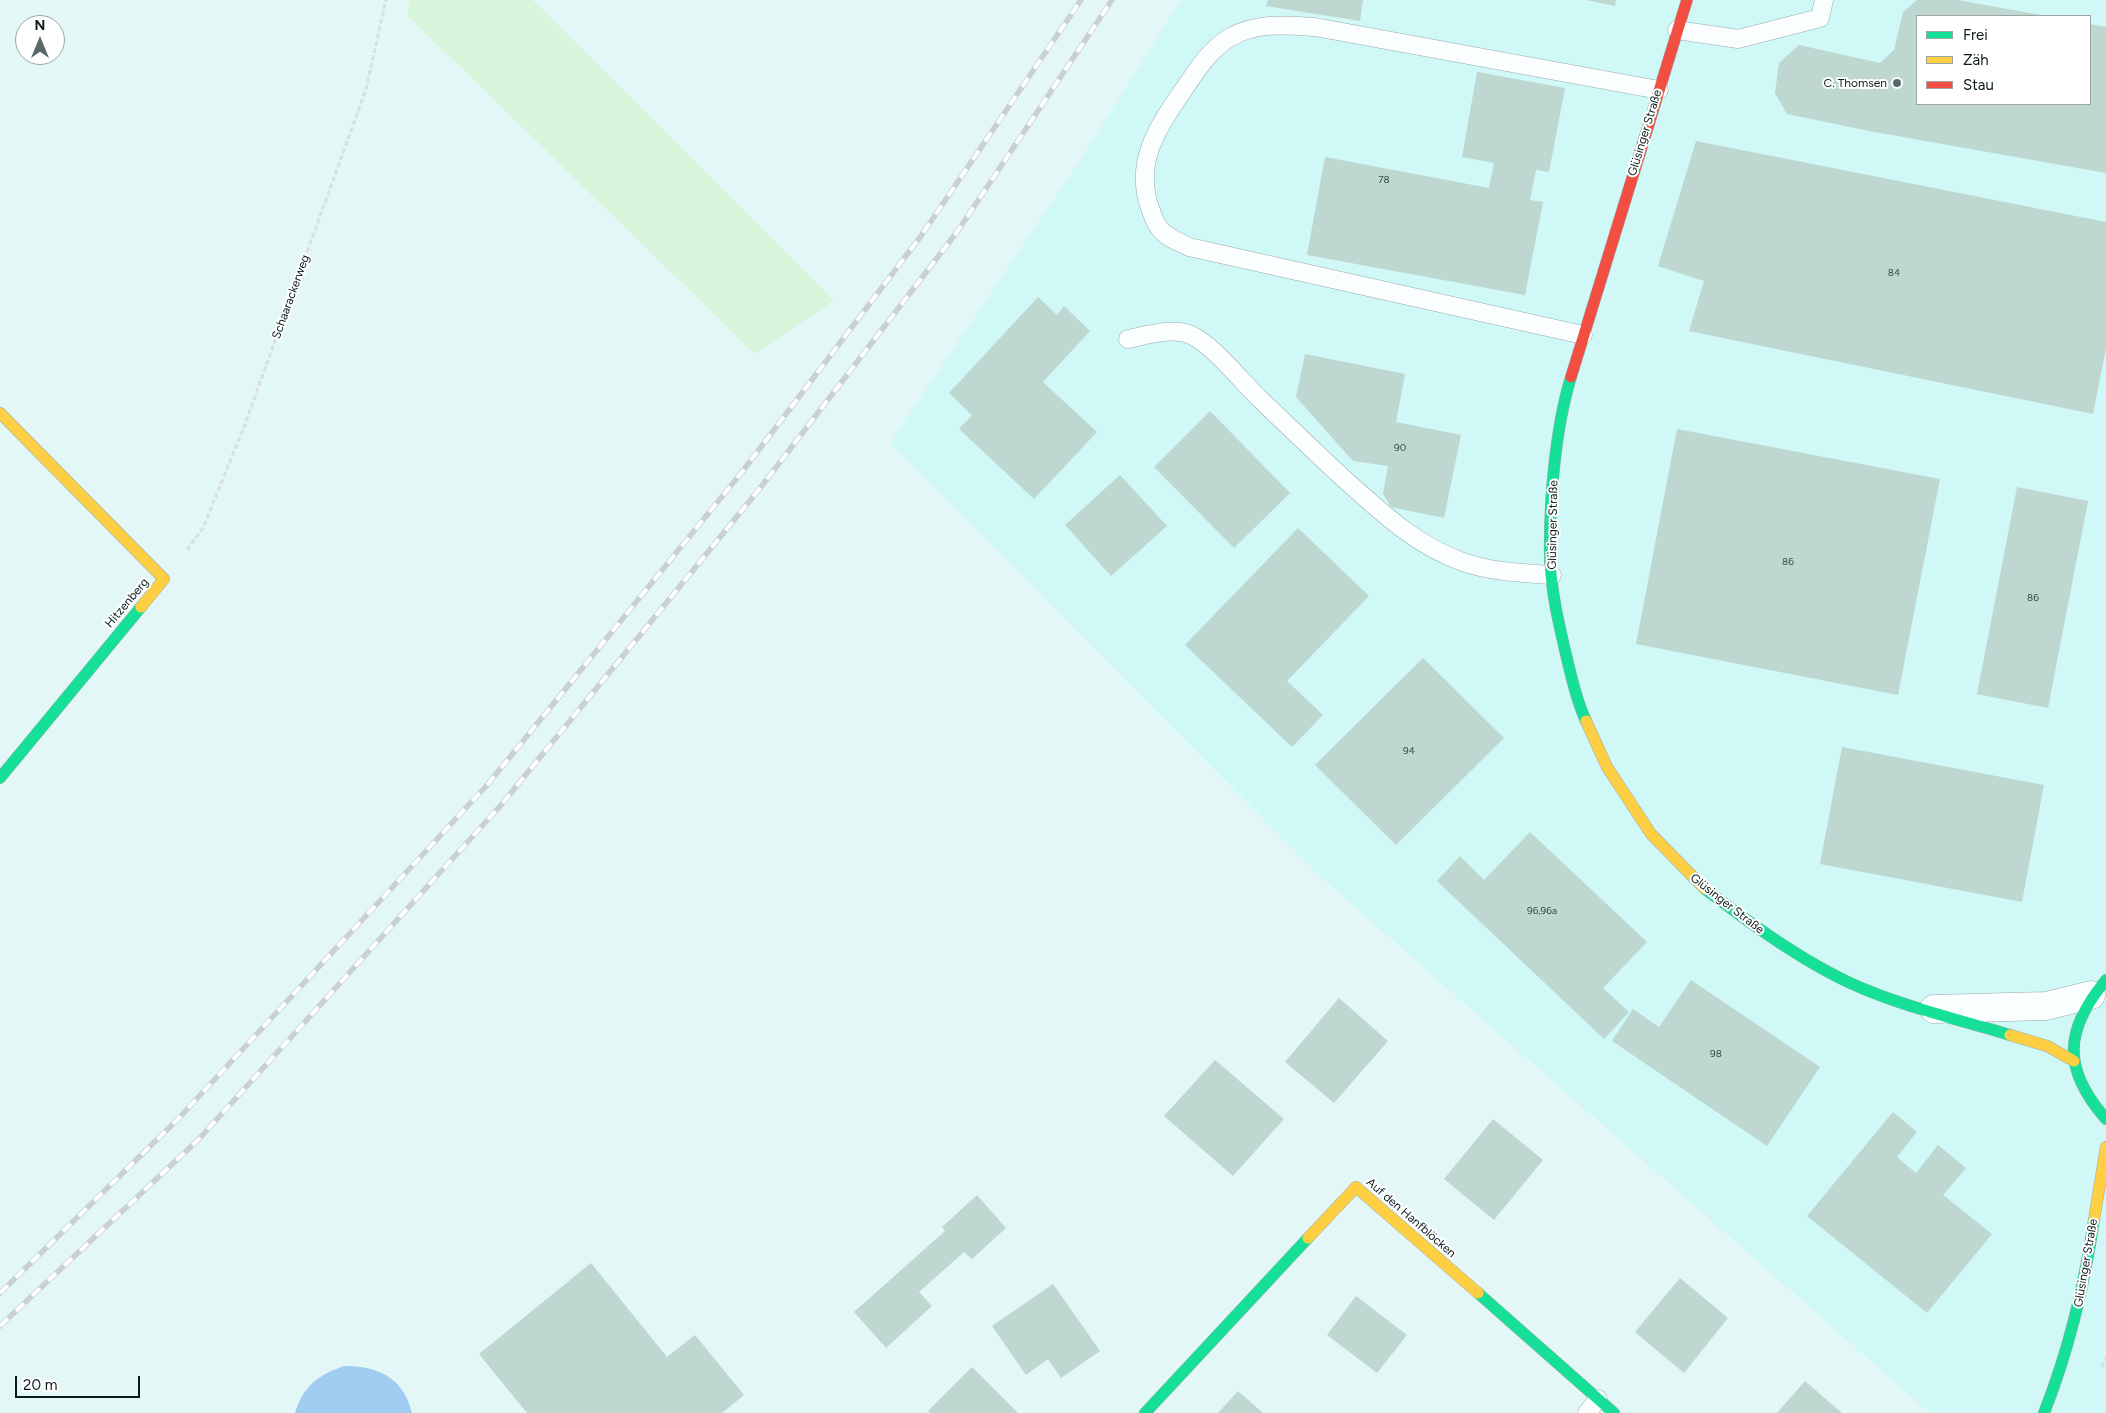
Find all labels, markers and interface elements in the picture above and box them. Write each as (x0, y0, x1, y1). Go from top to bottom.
north arrow (15, 15, 65, 65)
legend (1916, 15, 2091, 105)
text: N (35, 17, 45, 34)
text: Frei (1963, 26, 1988, 44)
text: Zäh (1963, 51, 1989, 69)
place label: C. Thomsen (1824, 76, 1887, 90)
text: Stau (1963, 76, 1994, 94)
marker: C. Thomsen (1891, 77, 1903, 89)
street label: Glüsinger Straße (1625, 88, 1665, 178)
house number: 78 (1378, 174, 1390, 186)
street label: Schaarackerweg (269, 253, 313, 341)
house number: 84 (1888, 267, 1900, 279)
house number: 90 (1394, 442, 1406, 454)
street label: Glüsinger Straße (1545, 480, 1561, 570)
house number: 86 (1782, 556, 1794, 568)
street label: Hitzenberg (102, 575, 152, 631)
house number: 86 (2027, 592, 2039, 604)
house number: 94 (1403, 745, 1415, 757)
street label: Glüsinger Straße (1687, 871, 1767, 937)
house number: 96,96a (1527, 905, 1557, 917)
house number: 98 (1710, 1048, 1722, 1060)
street label: Auf den Hanfblöcken (1363, 1175, 1459, 1261)
street label: Glüsinger Straße (2071, 1218, 2101, 1308)
scale bar (18, 1366, 142, 1398)
text: 20 m (23, 1376, 57, 1394)

